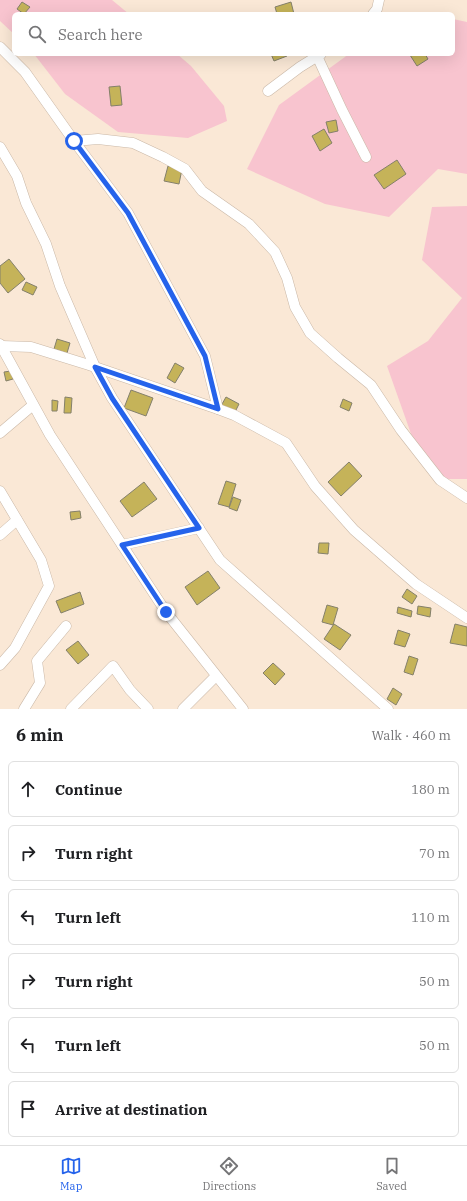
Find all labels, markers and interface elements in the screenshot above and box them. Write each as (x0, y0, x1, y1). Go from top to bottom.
search box (12, 12, 455, 56)
icon: search (26, 23, 48, 45)
text: Search here (58, 25, 143, 44)
route start (65, 132, 83, 150)
route end (157, 603, 175, 621)
text: 6 min (16, 724, 64, 746)
text: Walk · 460 m (372, 727, 451, 744)
icon: ahead (17, 778, 39, 800)
text: Continue (55, 780, 122, 799)
text: 180 m (411, 781, 450, 798)
icon: right (17, 842, 39, 864)
text: Turn right (55, 844, 133, 863)
text: 70 m (419, 845, 450, 862)
icon: left (17, 906, 39, 928)
text: Turn left (55, 908, 121, 927)
text: 110 m (411, 909, 450, 926)
icon: right (17, 970, 39, 992)
text: Turn right (55, 972, 133, 991)
text: 50 m (419, 973, 450, 990)
icon: left (17, 1034, 39, 1056)
text: Turn left (55, 1036, 121, 1055)
text: 50 m (419, 1037, 450, 1054)
icon: arrive (17, 1098, 39, 1120)
text: Arrive at destination (55, 1100, 207, 1119)
tab: Map (60, 1155, 82, 1193)
tab: Directions (202, 1155, 256, 1193)
tab: Saved (376, 1155, 407, 1193)

